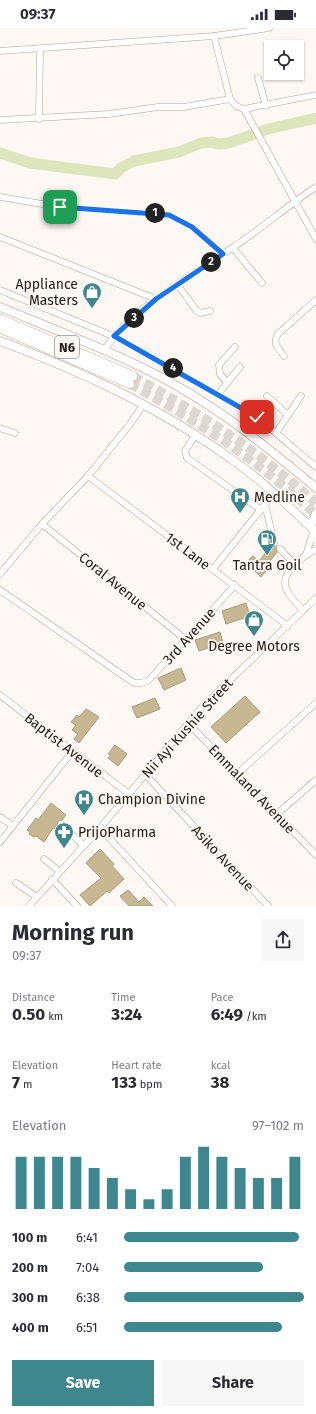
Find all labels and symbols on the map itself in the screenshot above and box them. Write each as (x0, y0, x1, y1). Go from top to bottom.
pin (43, 190, 77, 224)
pin: 1 (145, 203, 165, 223)
pin: 2 (201, 252, 221, 272)
place label: Appliance Masters (15, 276, 78, 309)
shop icon: Appliance Masters (81, 281, 103, 309)
pin: 3 (124, 308, 144, 328)
road number: N6 (55, 336, 79, 358)
pin: 4 (163, 358, 183, 378)
pin (240, 400, 274, 434)
hospital icon: Medline (229, 486, 251, 514)
place label: Medline (254, 489, 305, 506)
fuel station icon: Tantra Goil (256, 528, 278, 556)
street label: 1st Lane (162, 529, 213, 574)
street label: Coral Avenue (75, 549, 150, 614)
place label: Tantra Goil (233, 557, 301, 574)
street label: 3rd Avenue (159, 604, 219, 668)
shop icon: Degree Motors (243, 609, 265, 637)
place label: Degree Motors (208, 638, 300, 655)
street label: Nii Ayi Kushie Street (138, 674, 237, 782)
street label: Baptist Avenue (21, 709, 106, 781)
street label: Emmaland Avenue (205, 741, 298, 837)
hospital icon: Champion Divine (73, 788, 95, 816)
place label: Champion Divine (98, 791, 206, 808)
pharmacy icon: PrijoPharma (53, 821, 75, 849)
street label: Asiko Avenue (188, 822, 257, 895)
place label: PrijoPharma (78, 824, 156, 841)

